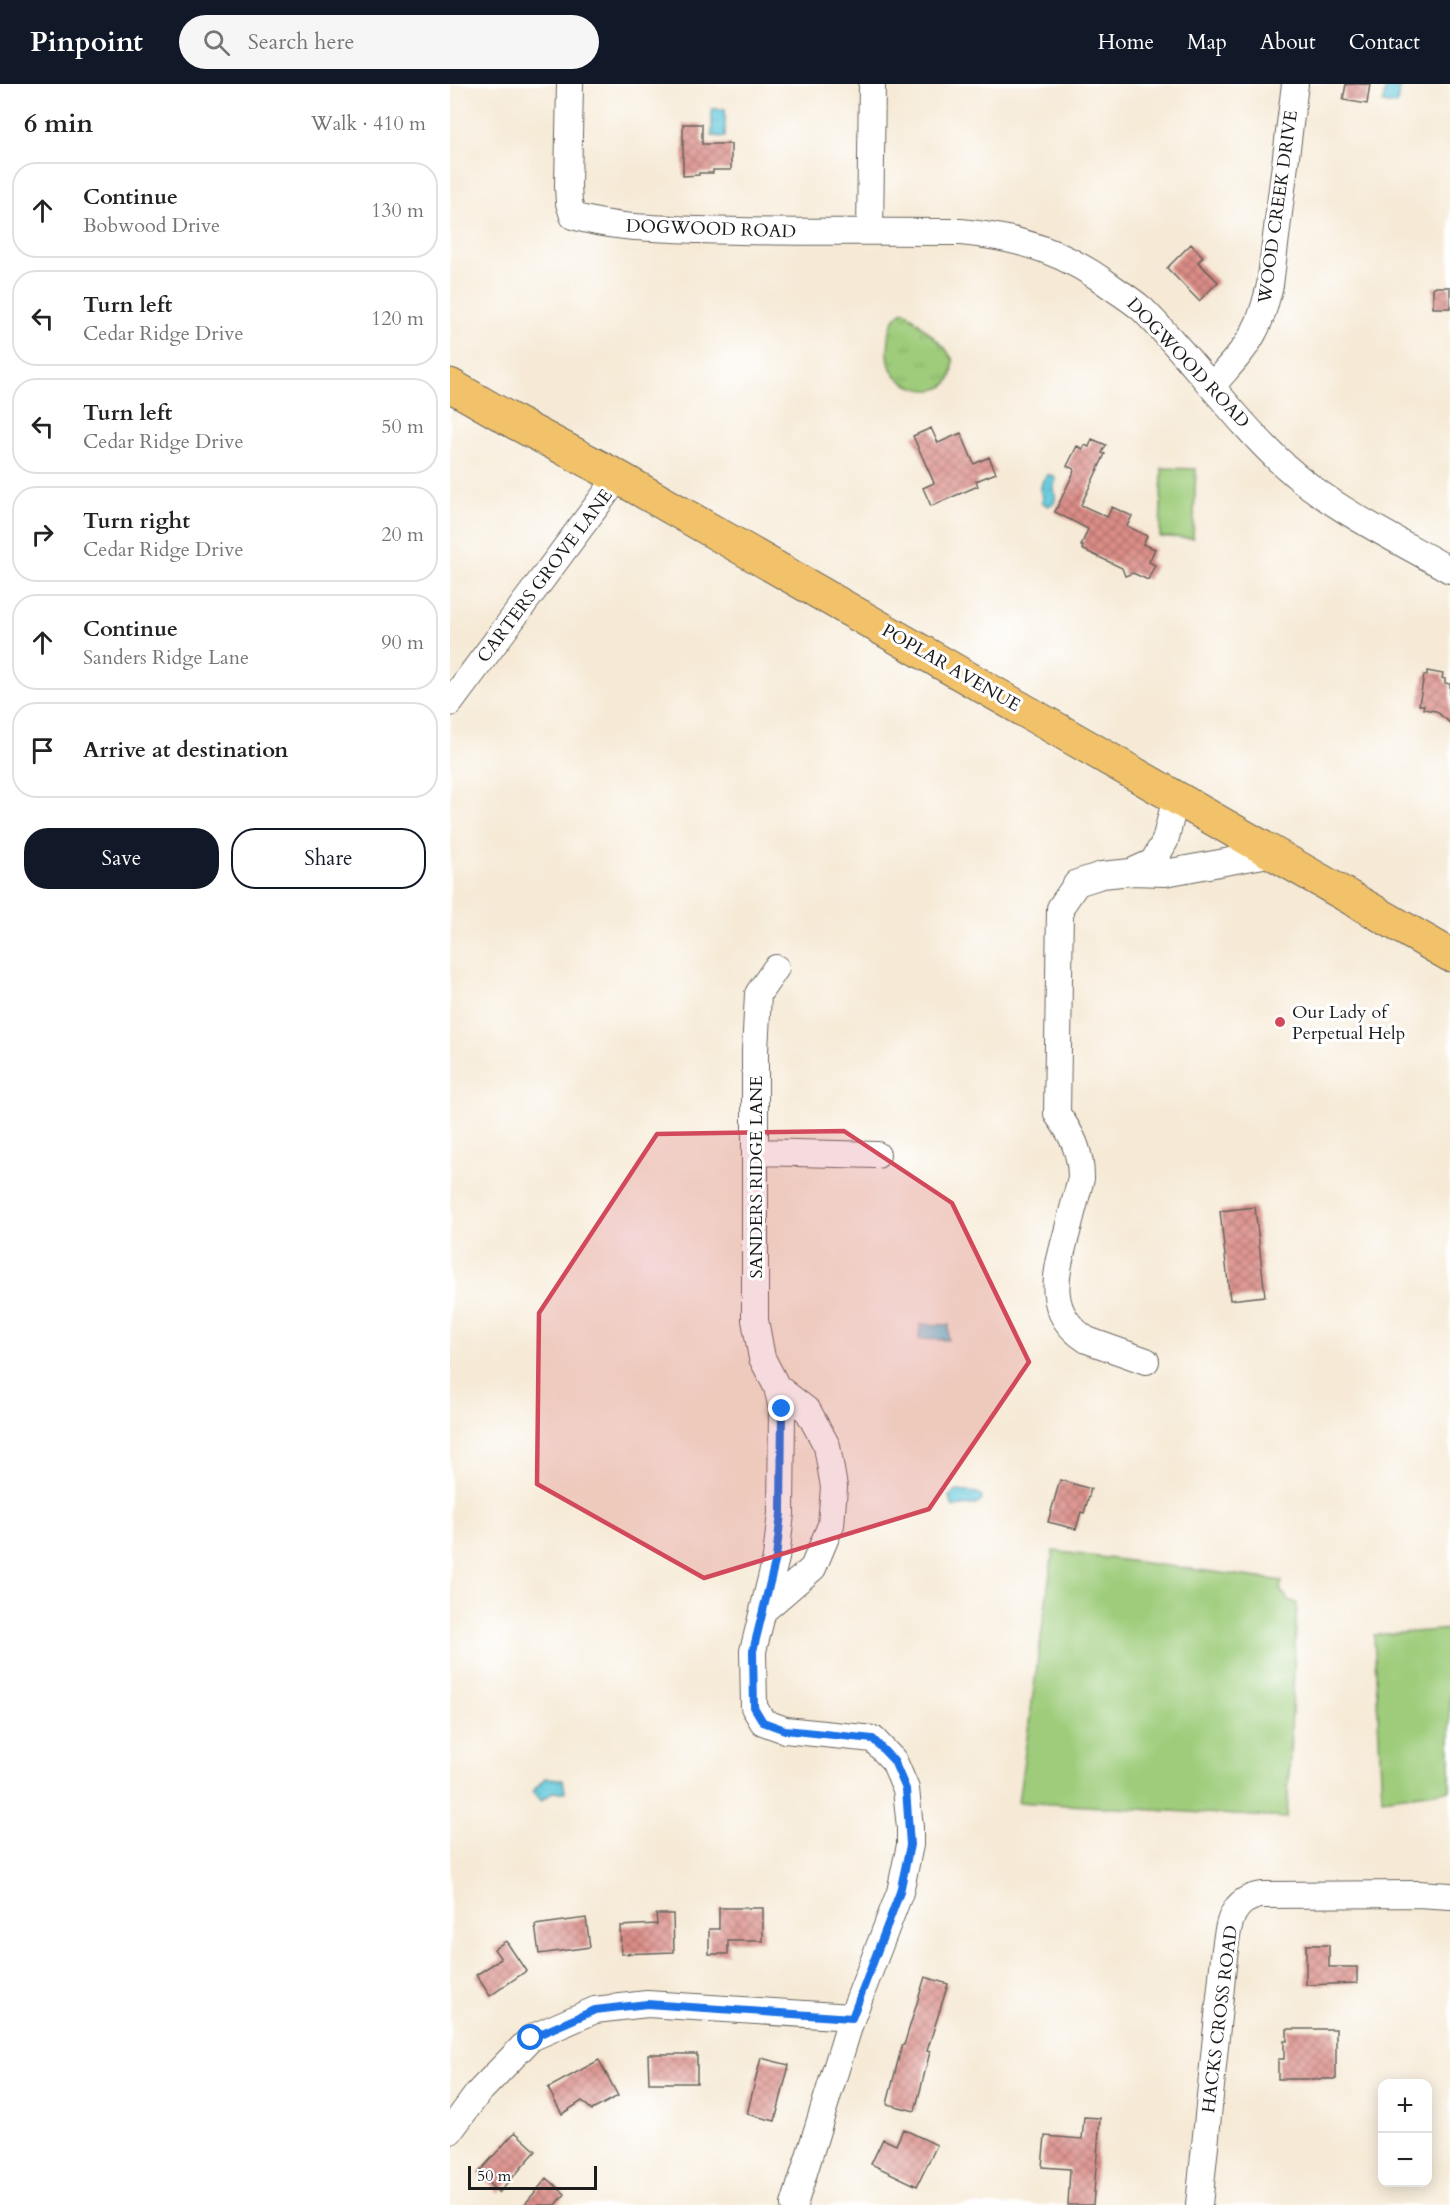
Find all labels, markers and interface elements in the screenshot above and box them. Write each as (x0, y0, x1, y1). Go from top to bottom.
search box (179, 15, 599, 69)
text: Pinpoint (30, 23, 143, 61)
icon: search (200, 26, 233, 59)
text: Search here (248, 27, 354, 57)
text: Home (1098, 28, 1154, 57)
text: Map (1187, 28, 1227, 57)
text: About (1260, 28, 1316, 57)
text: Contact (1349, 28, 1420, 57)
text: 6 min (24, 106, 93, 141)
street label: WOOD CREEK DRIVE (1252, 109, 1304, 306)
text: Walk · 410 m (311, 110, 426, 137)
text: Continue (83, 182, 178, 212)
icon: ahead (26, 194, 59, 227)
text: 130 m (371, 197, 424, 224)
text: Bobwood Drive (83, 212, 220, 239)
street label: DOGWOOD ROAD (625, 214, 797, 244)
text: Turn left (83, 290, 172, 320)
street label: DOGWOOD ROAD (1121, 292, 1255, 434)
icon: left (26, 302, 59, 335)
text: 120 m (371, 305, 424, 332)
text: Cedar Ridge Drive (83, 320, 244, 347)
text: Turn left (83, 398, 172, 428)
icon: left (26, 410, 59, 443)
text: 50 m (381, 413, 424, 440)
text: Cedar Ridge Drive (83, 428, 244, 455)
street label: CARTERS GROVE LANE (471, 484, 619, 668)
text: Turn right (83, 506, 190, 536)
icon: right (26, 518, 59, 551)
text: 20 m (381, 521, 424, 548)
text: Cedar Ridge Drive (83, 536, 244, 563)
text: Continue (83, 614, 178, 644)
street label: POPLAR AVENUE (877, 618, 1025, 718)
icon: ahead (26, 626, 59, 659)
text: 90 m (381, 629, 424, 656)
text: Sanders Ridge Lane (83, 644, 249, 671)
icon: arrive (26, 734, 59, 767)
text: Arrive at destination (83, 735, 288, 765)
button: Save (24, 828, 219, 889)
button: Share (231, 828, 426, 889)
place label: Our Lady of Perpetual Help (1292, 1000, 1405, 1046)
marker: Our Lady of Perpetual Help (1273, 1015, 1287, 1029)
street label: SANDERS RIDGE LANE (744, 1076, 769, 1278)
route end (768, 1395, 794, 1421)
street label: HACKS CROSS ROAD (1196, 1924, 1244, 2114)
route start (517, 2024, 543, 2050)
map controls (1378, 2079, 1432, 2187)
button: + (1378, 2079, 1432, 2133)
button: − (1378, 2133, 1432, 2187)
scale bar (468, 2163, 597, 2190)
text: 50 m (477, 2165, 511, 2187)

